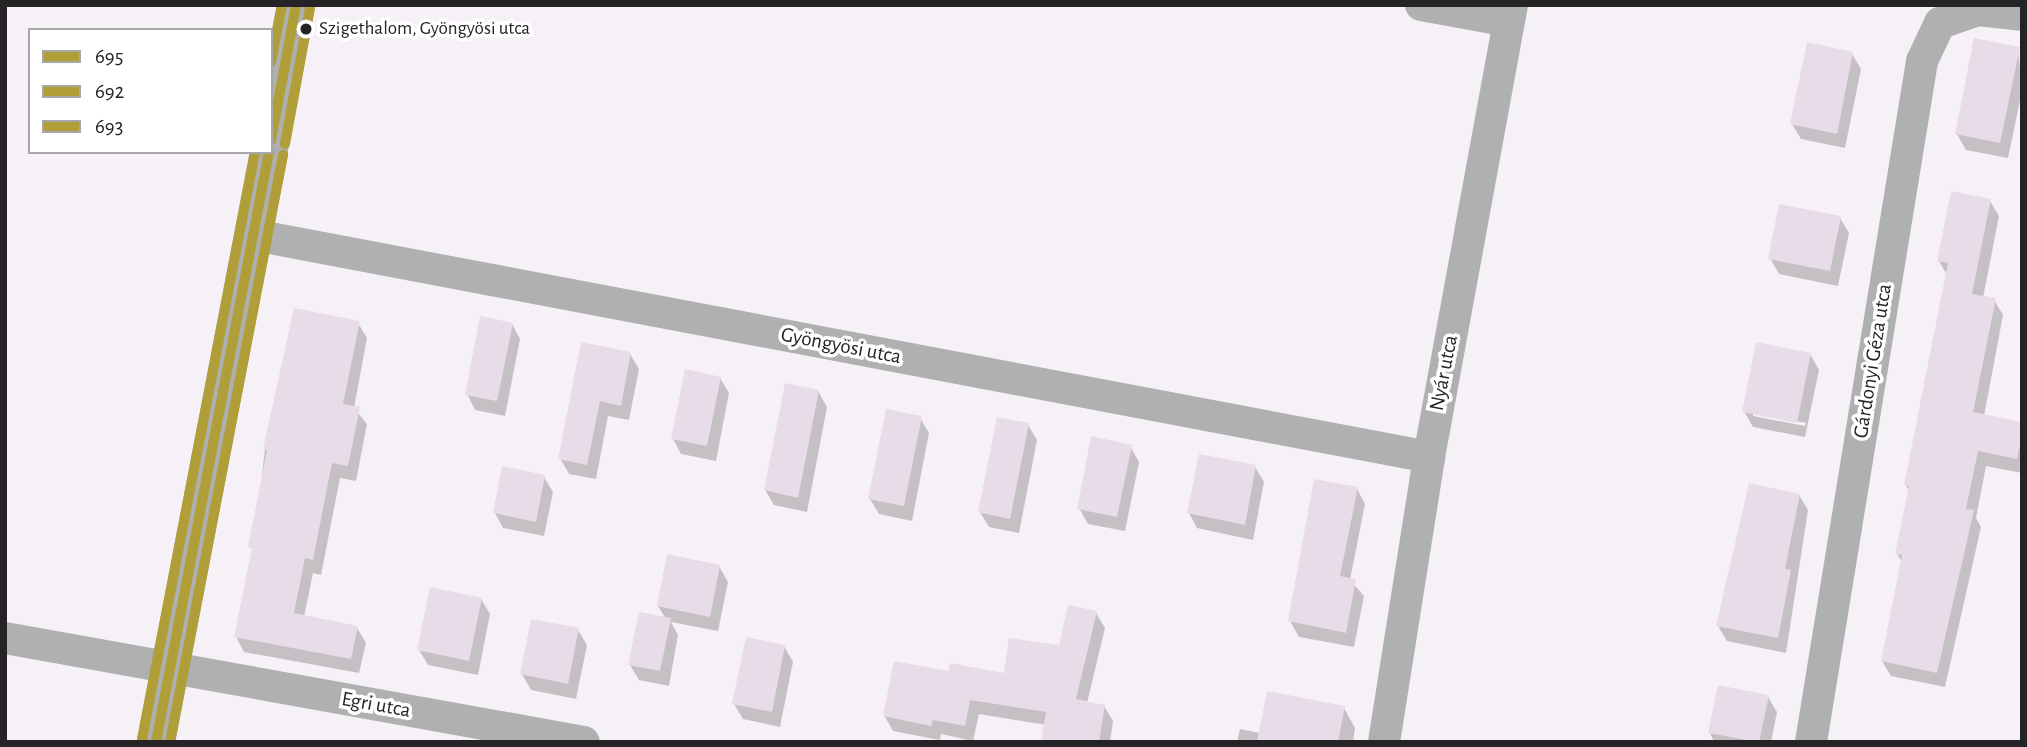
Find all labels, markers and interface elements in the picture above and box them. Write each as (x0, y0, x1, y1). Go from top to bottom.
place label: Szigethalom, Gyöngyösi utca (319, 18, 530, 40)
marker: Szigethalom, Gyöngyösi utca (299, 22, 313, 36)
legend (28, 28, 273, 154)
text: 695 (95, 46, 124, 67)
text: 692 (95, 81, 124, 102)
text: 693 (95, 116, 123, 137)
street label: Gárdonyi Géza utca (1848, 282, 1898, 440)
street label: Gyöngyösi utca (779, 322, 903, 370)
street label: Nyár utca (1424, 333, 1464, 413)
street label: Egri utca (340, 687, 412, 723)

